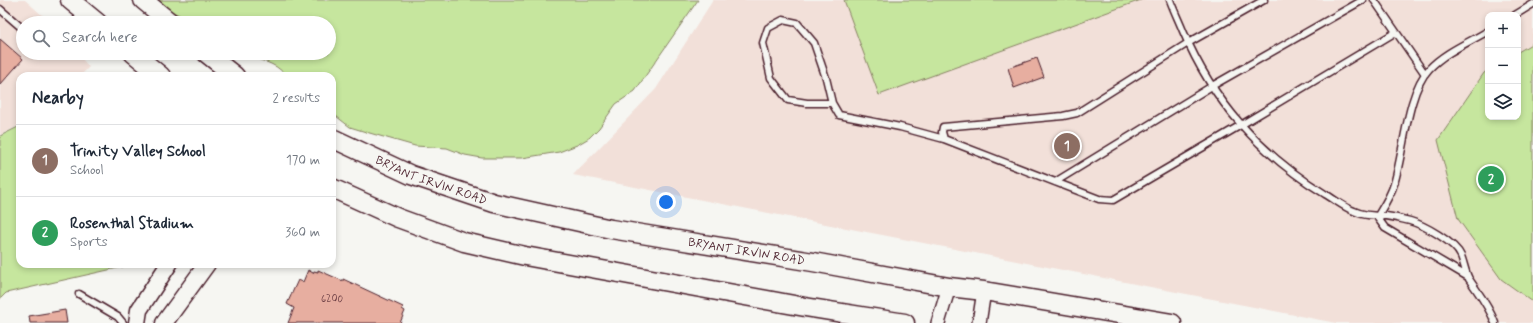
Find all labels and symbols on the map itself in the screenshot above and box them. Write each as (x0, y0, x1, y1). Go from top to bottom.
pin: 1 (1054, 131, 1080, 161)
street label: BRYANT IRVIN ROAD (373, 152, 489, 209)
pin: 2 (1478, 164, 1504, 194)
your location (656, 192, 676, 212)
street label: BRYANT IRVIN ROAD (687, 235, 806, 270)
house number: 6200 (321, 293, 343, 306)

